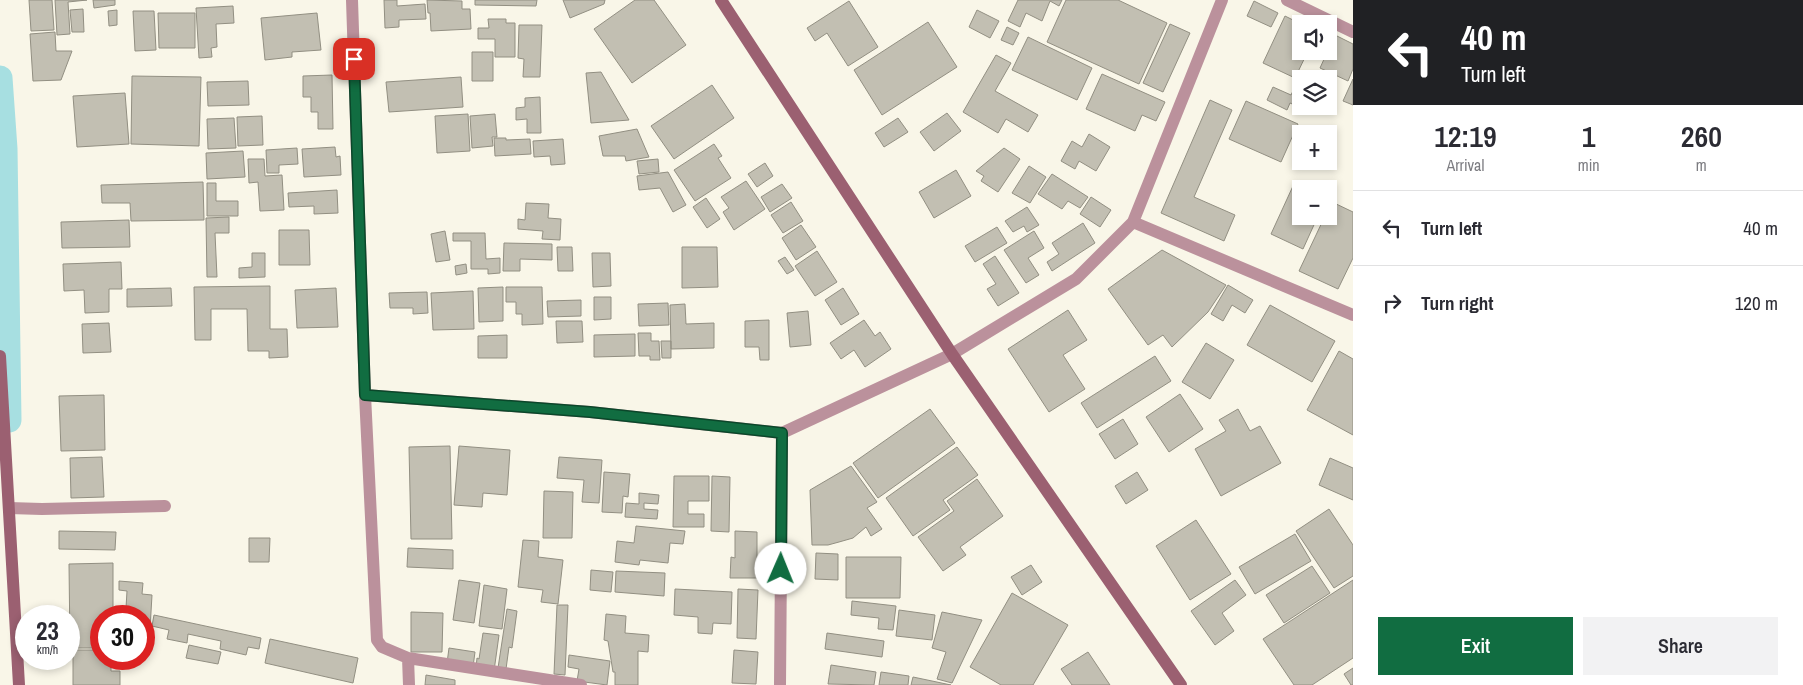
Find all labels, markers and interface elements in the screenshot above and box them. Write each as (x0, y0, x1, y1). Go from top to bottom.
text: 40 m (1461, 14, 1526, 61)
map controls (1292, 15, 1337, 225)
button: sound (1292, 15, 1337, 60)
icon: left (1378, 20, 1443, 85)
pin (333, 38, 375, 80)
icon: arrive (340, 45, 368, 73)
text: Turn left (1461, 59, 1526, 89)
button: layers (1292, 70, 1337, 115)
text: 12:19 (1434, 116, 1497, 156)
text: 1 (1582, 116, 1596, 156)
text: 260 (1681, 116, 1722, 156)
button: + (1292, 125, 1337, 170)
text: Arrival (1446, 154, 1484, 176)
text: min (1578, 154, 1600, 176)
text: m (1696, 154, 1707, 176)
button: − (1292, 180, 1337, 225)
icon: left (1378, 214, 1406, 242)
text: Turn left (1421, 215, 1482, 241)
text: 40 m (1743, 215, 1778, 241)
icon: right (1378, 289, 1406, 317)
text: Turn right (1421, 290, 1493, 316)
text: 120 m (1735, 290, 1778, 316)
position arrow (754, 542, 806, 594)
speed limit sign: 30 (90, 605, 155, 670)
text: 23 (36, 614, 59, 648)
button: Exit (1378, 617, 1573, 675)
button: Share (1583, 617, 1778, 675)
text: km/h (37, 642, 58, 658)

